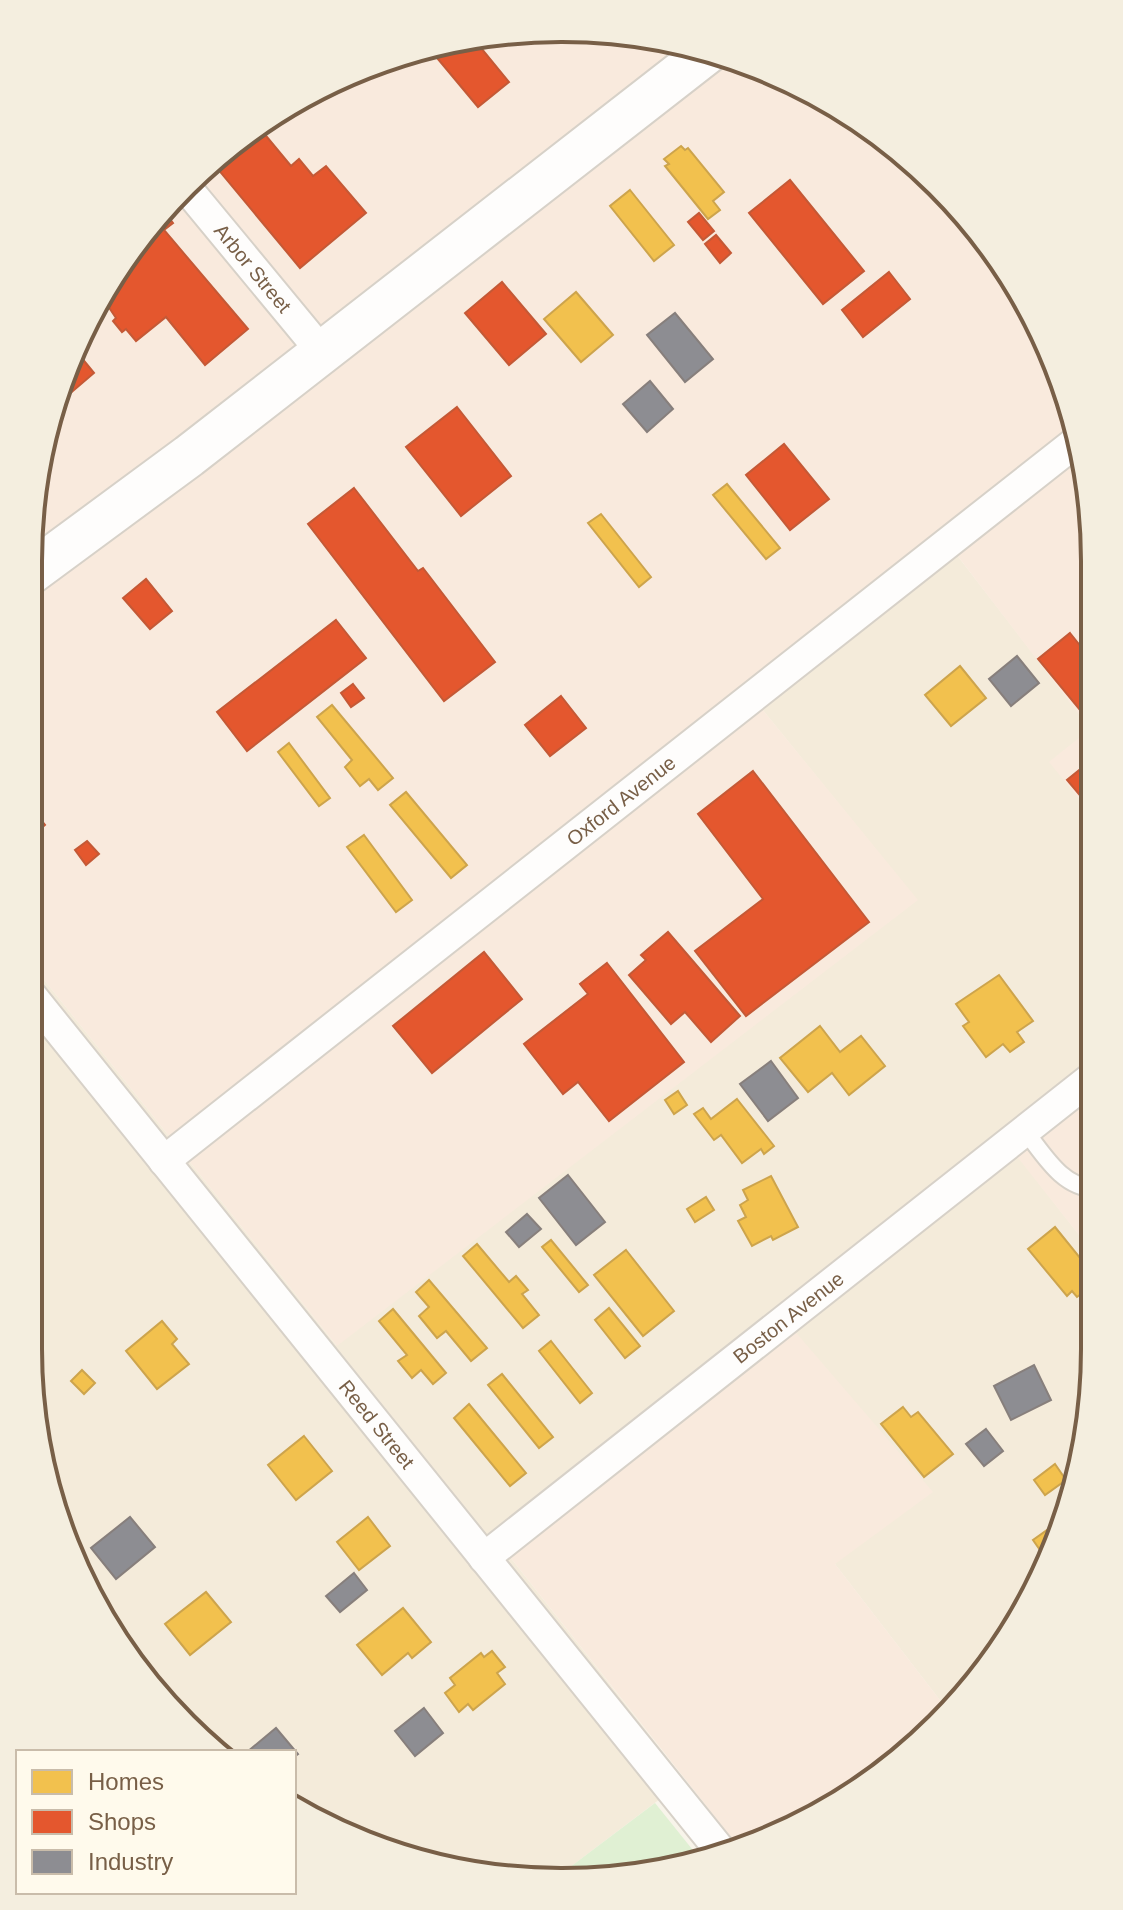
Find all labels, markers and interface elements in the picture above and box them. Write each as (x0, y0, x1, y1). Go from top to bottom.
street label: Arbor Street (210, 220, 296, 317)
street label: Oxford Avenue (562, 751, 680, 850)
street label: Boston Avenue (729, 1267, 848, 1368)
street label: Reed Street (335, 1376, 419, 1473)
legend (16, 1750, 296, 1894)
text: Homes (88, 1768, 164, 1795)
text: Shops (88, 1808, 156, 1835)
text: Industry (88, 1848, 173, 1875)

